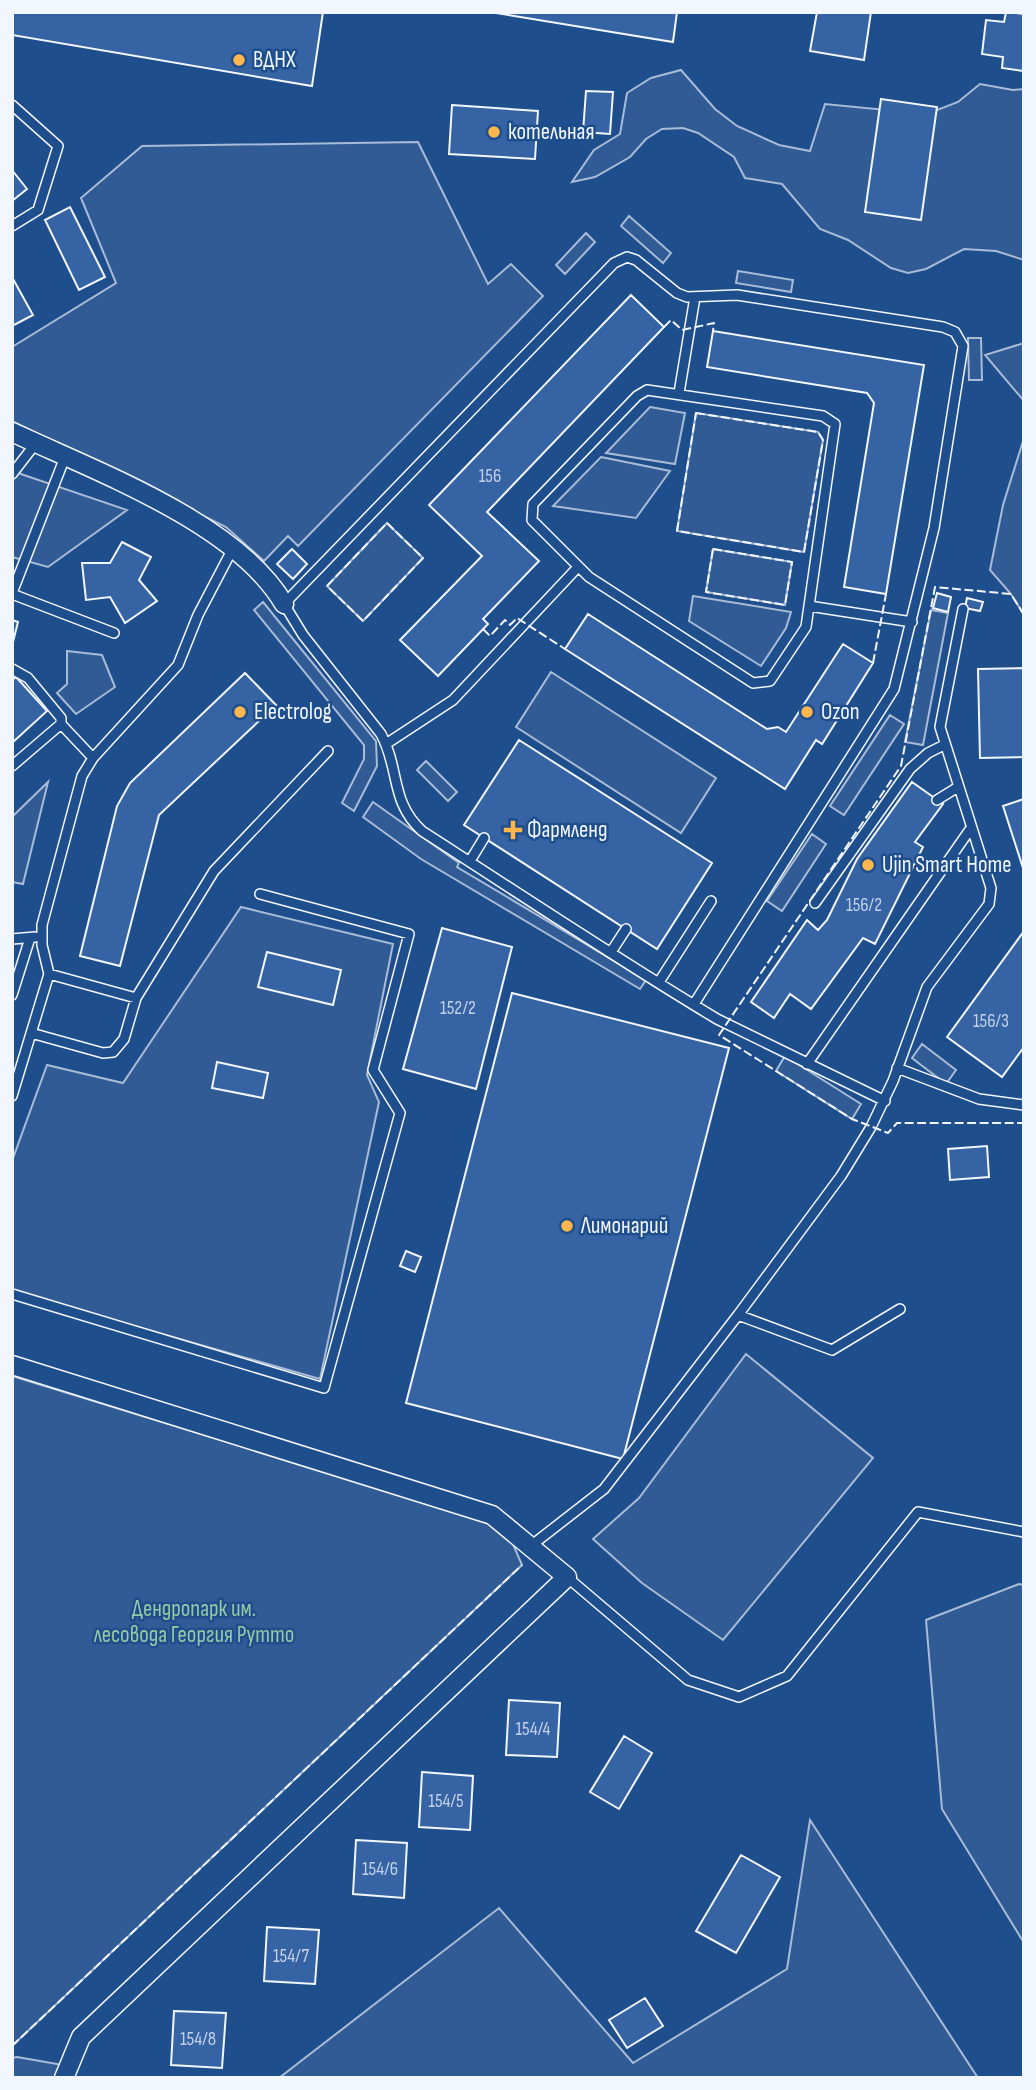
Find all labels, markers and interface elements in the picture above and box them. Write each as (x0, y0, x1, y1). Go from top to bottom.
place label: ВДНХ (253, 46, 296, 74)
marker: ВДНХ (231, 52, 247, 68)
place label: котельная (508, 118, 594, 146)
marker: котельная (486, 124, 502, 140)
house number: 156 (479, 465, 501, 488)
place label: Electrolog (254, 698, 332, 726)
place label: Ozon (821, 698, 860, 726)
marker: Electrolog (232, 704, 248, 720)
marker: Ozon (799, 704, 815, 720)
place label: Фармленд (527, 816, 608, 844)
marker: Фармленд (505, 822, 521, 838)
place label: Ujin Smart Home (882, 851, 1012, 879)
marker: Ujin Smart Home (860, 857, 876, 873)
house number: 156/2 (846, 894, 882, 917)
house number: 152/2 (440, 997, 476, 1020)
house number: 156/3 (973, 1010, 1009, 1033)
place label: Лимонарий (580, 1212, 668, 1240)
marker: Лимонарий (559, 1218, 575, 1234)
park label: Дендропарк им. лесовода Георгия Рутто (94, 1595, 294, 1649)
house number: 154/4 (515, 1718, 551, 1741)
house number: 154/5 (428, 1790, 464, 1813)
house number: 154/6 (362, 1858, 398, 1881)
house number: 154/7 (273, 1945, 309, 1968)
house number: 154/8 (180, 2028, 216, 2051)

